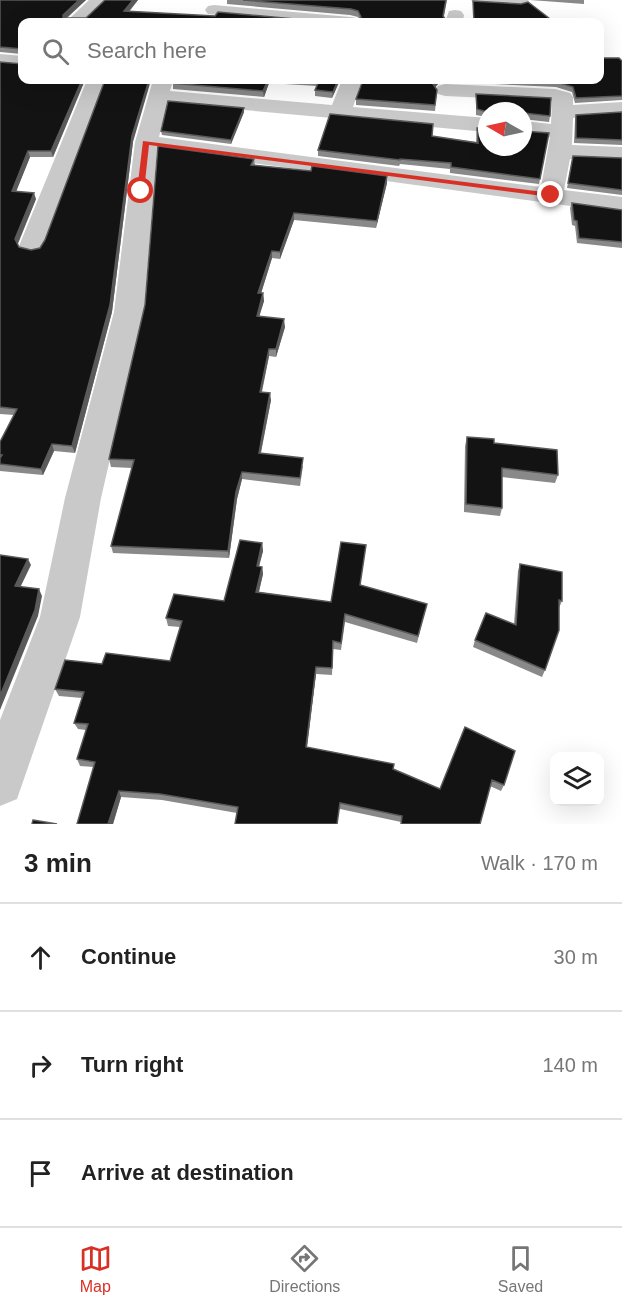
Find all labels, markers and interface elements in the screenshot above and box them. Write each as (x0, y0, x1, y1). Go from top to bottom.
search box (18, 18, 604, 84)
icon: search (39, 35, 72, 68)
text: Search here (87, 38, 207, 63)
north arrow (478, 102, 532, 156)
route start (127, 177, 153, 203)
route end (537, 181, 563, 207)
map controls (550, 752, 604, 806)
button: layers (550, 752, 604, 806)
text: 3 min (24, 848, 92, 878)
text: Walk · 170 m (481, 852, 598, 874)
icon: ahead (24, 941, 57, 974)
text: Continue (81, 944, 176, 969)
text: 30 m (554, 946, 598, 968)
icon: right (24, 1049, 57, 1082)
text: Turn right (81, 1052, 183, 1077)
text: 140 m (542, 1054, 598, 1076)
icon: arrive (24, 1157, 57, 1190)
text: Arrive at destination (81, 1160, 294, 1185)
tab: Map (79, 1242, 112, 1296)
tab: Directions (269, 1242, 340, 1296)
tab: Saved (498, 1242, 543, 1296)

